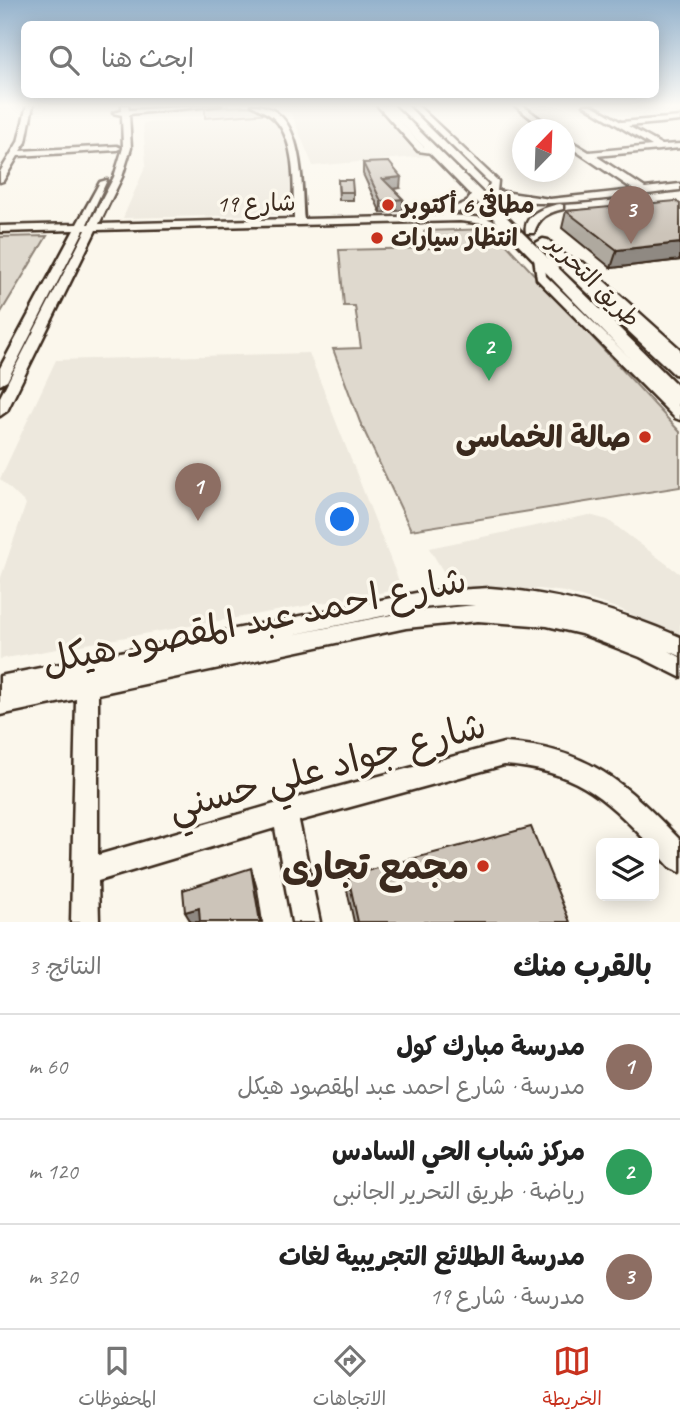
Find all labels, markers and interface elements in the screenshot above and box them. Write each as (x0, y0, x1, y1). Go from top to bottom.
search box (21, 21, 659, 98)
icon: search (45, 41, 83, 79)
text: ابحث هنا (101, 42, 194, 75)
north arrow (512, 119, 575, 182)
pin: 3 (608, 186, 654, 244)
street label: شارع 19 (216, 187, 296, 221)
place label: مطافئ 6 أكتوبر (400, 188, 534, 220)
marker: مطافئ 6 أكتوبر (380, 197, 396, 213)
place label: انتظار سيارات (391, 223, 518, 253)
street label: طريق التحرير (540, 227, 646, 333)
marker: انتظار سيارات (369, 230, 385, 246)
pin: 2 (466, 323, 512, 381)
place label: صالة الخماسى (456, 418, 631, 456)
marker: صالة الخماسى (637, 429, 653, 445)
pin: 1 (175, 463, 221, 521)
your location (325, 502, 359, 536)
street label: شارع احمد عبد المقصود هيكل (38, 556, 471, 686)
street label: شارع جواد علي حسني (163, 701, 493, 839)
map controls (596, 838, 659, 901)
button: layers (596, 838, 659, 901)
place label: مجمع تجارى (282, 843, 469, 893)
marker: مجمع تجارى (475, 858, 491, 874)
text: بالقرب منك (513, 947, 652, 985)
text: النتائج: 3 (28, 952, 102, 981)
text: مدرسة مبارك كول (396, 1030, 585, 1063)
text: 60 m (28, 1052, 67, 1081)
text: 1 (624, 1052, 634, 1081)
text: مدرسة · شارع احمد عبد المقصود هيكل (237, 1072, 585, 1101)
text: مركز شباب الحي السادس (332, 1135, 585, 1168)
text: 120 m (28, 1157, 78, 1186)
text: 2 (624, 1157, 634, 1186)
text: رياضة · طريق التحرير الجانبى (333, 1177, 585, 1206)
text: مدرسة الطلائع التجريبية لغات (279, 1240, 585, 1273)
text: 320 m (28, 1262, 78, 1291)
text: 3 (624, 1262, 634, 1291)
text: مدرسة · شارع 19 (429, 1282, 585, 1311)
tab: المحفوظات (78, 1342, 156, 1415)
tab: الاتجاهات (313, 1342, 386, 1415)
tab: الخريطة (543, 1342, 602, 1415)

